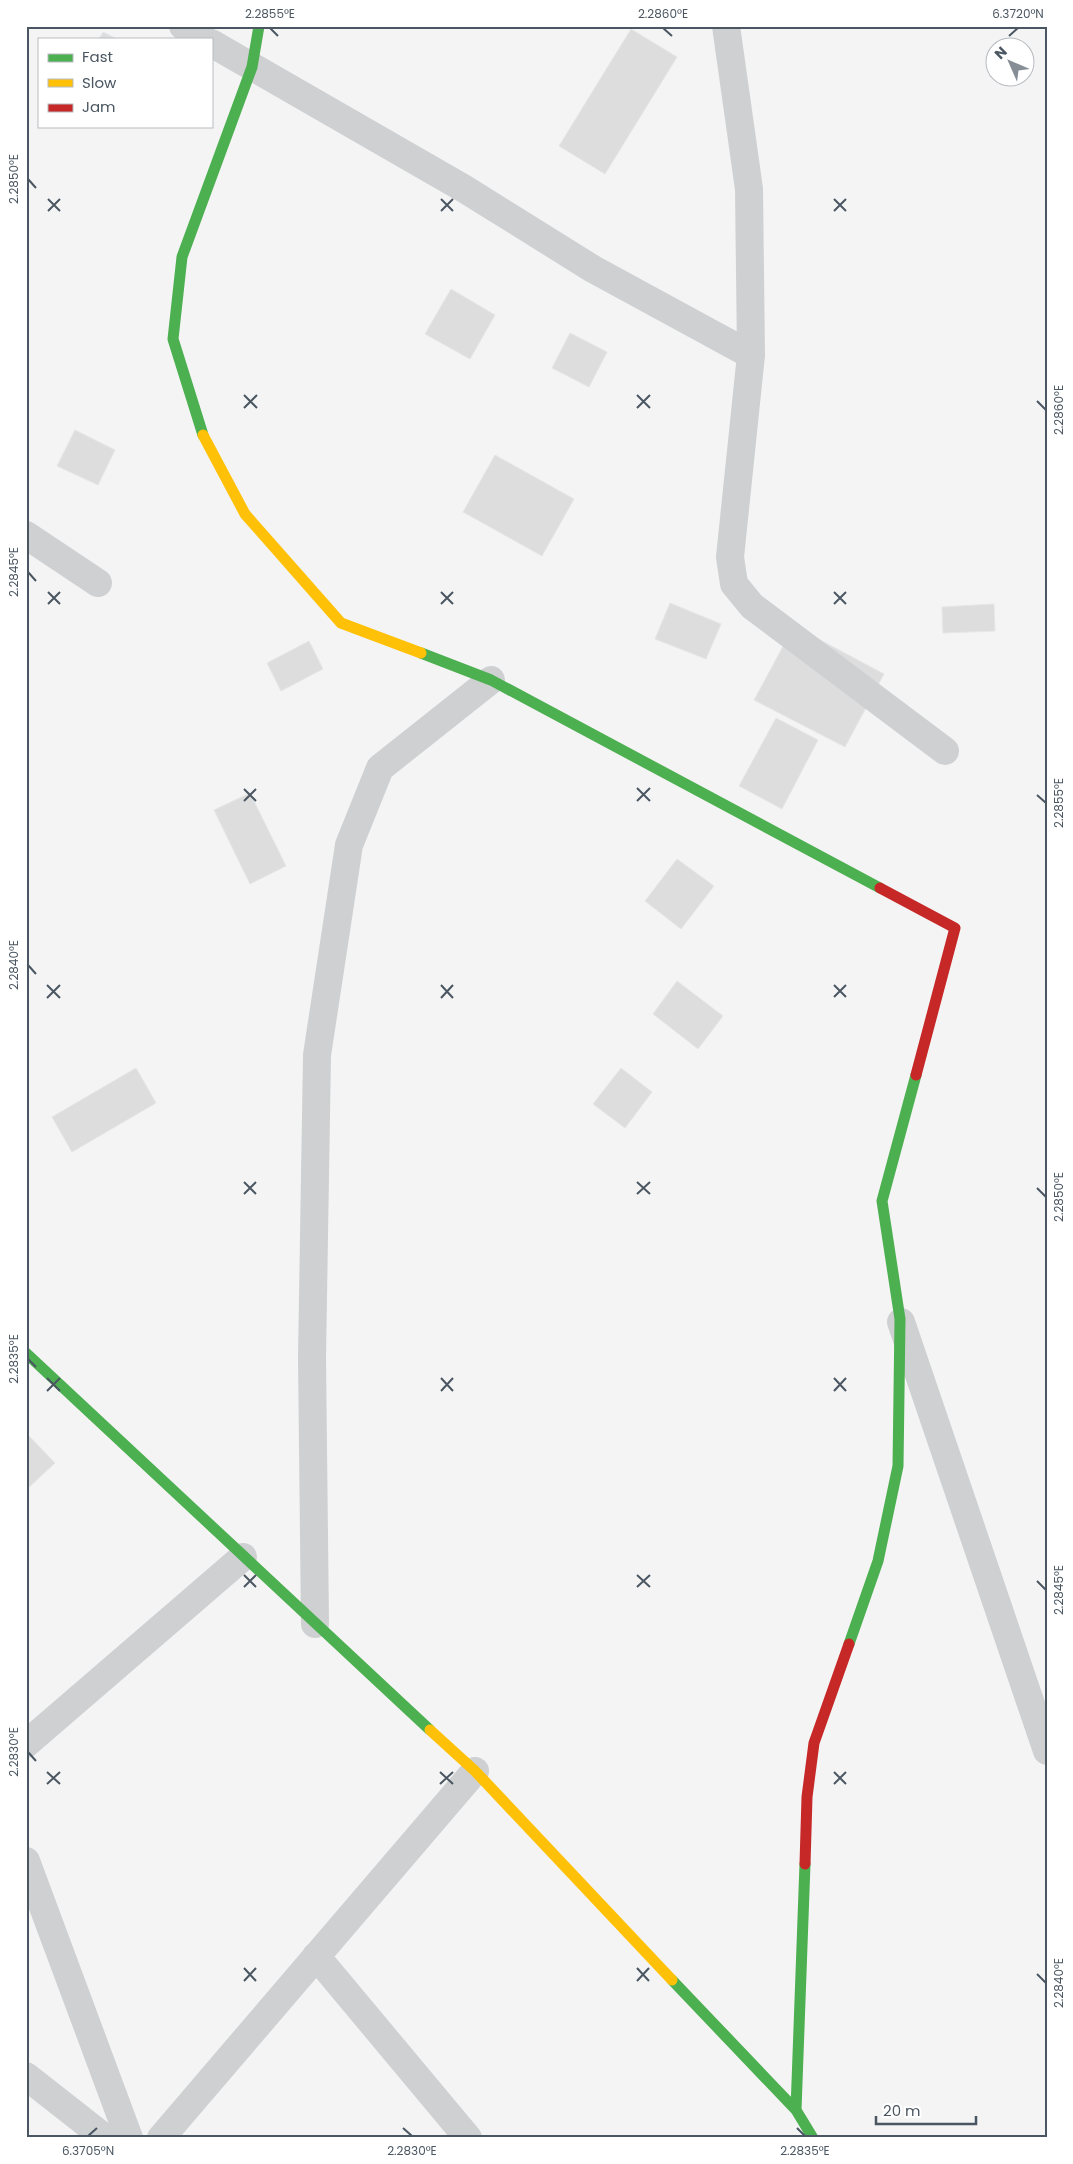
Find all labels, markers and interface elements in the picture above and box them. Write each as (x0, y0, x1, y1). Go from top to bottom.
text: 2.2855°E (245, 5, 295, 22)
text: 2.2860°E (638, 5, 688, 22)
text: 6.3720°N (992, 5, 1044, 22)
legend (38, 38, 212, 128)
north arrow (986, 38, 1036, 88)
text: N (990, 42, 1012, 64)
text: Fast (82, 46, 113, 67)
text: Slow (82, 72, 117, 93)
text: Jam (82, 96, 116, 117)
text: 2.2850°E (5, 154, 22, 204)
text: 2.2860°E (1050, 385, 1067, 435)
text: 2.2845°E (5, 547, 22, 597)
text: 2.2855°E (1050, 778, 1067, 828)
text: 2.2840°E (5, 940, 22, 990)
text: 2.2850°E (1050, 1172, 1067, 1222)
text: 2.2835°E (5, 1334, 22, 1384)
text: 2.2845°E (1050, 1565, 1067, 1615)
text: 2.2830°E (5, 1727, 22, 1777)
text: 2.2840°E (1050, 1958, 1067, 2008)
scale bar (876, 2094, 976, 2126)
text: 20 m (883, 2100, 921, 2121)
text: 6.3705°N (62, 2142, 114, 2159)
text: 2.2830°E (387, 2142, 437, 2159)
text: 2.2835°E (780, 2142, 830, 2159)

